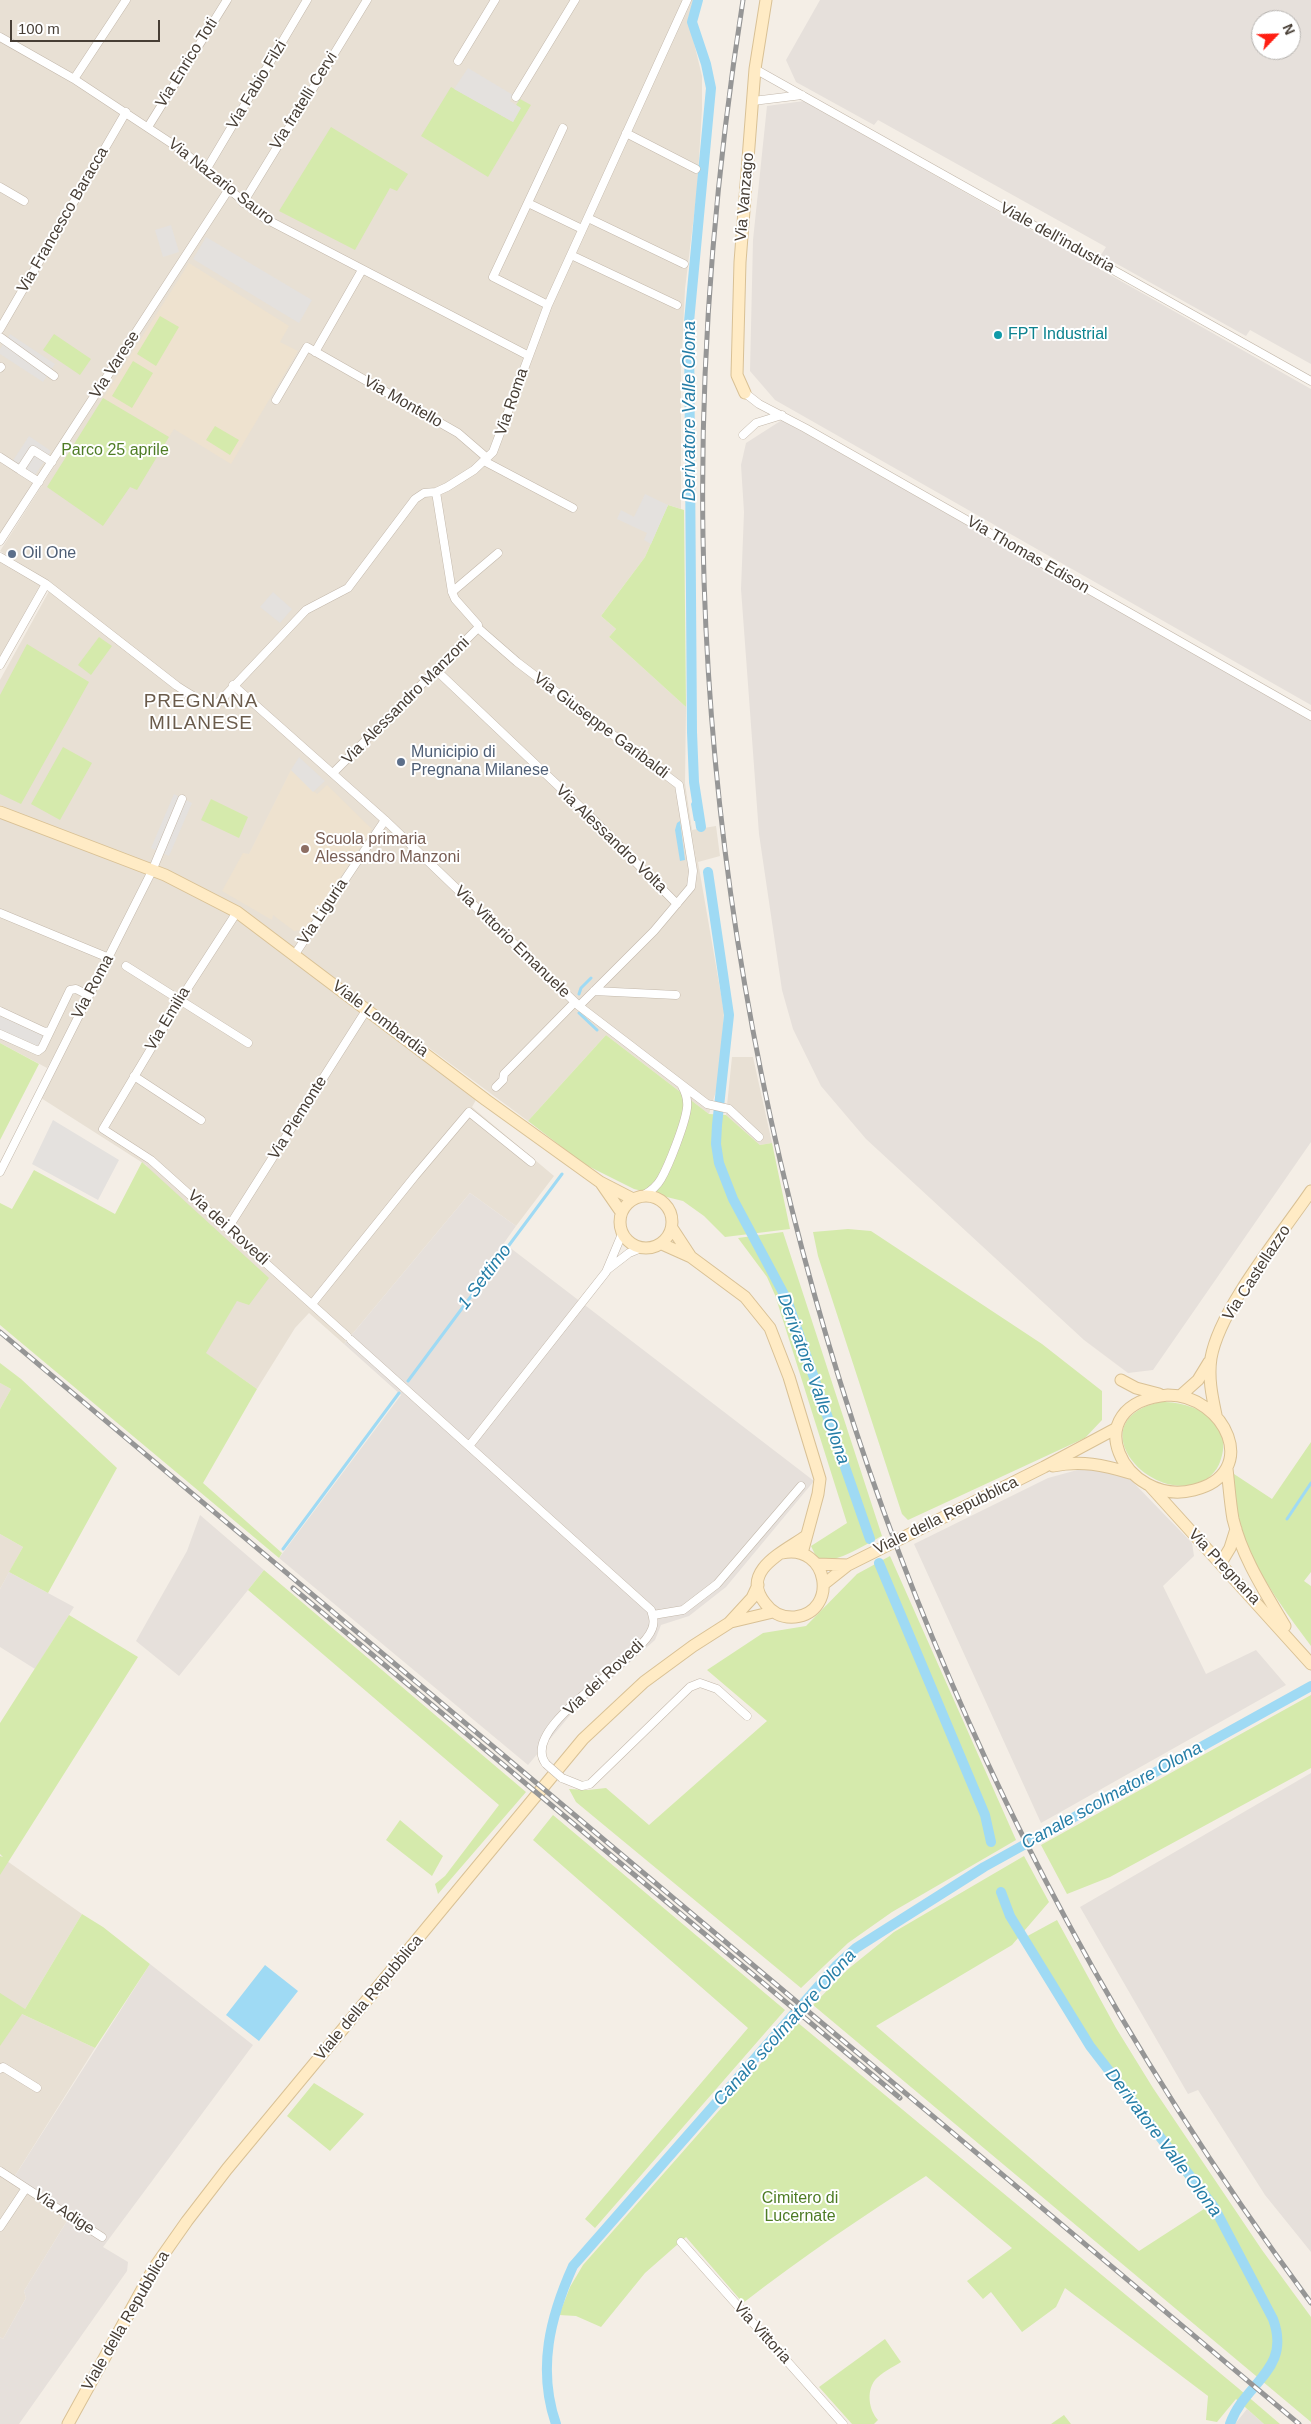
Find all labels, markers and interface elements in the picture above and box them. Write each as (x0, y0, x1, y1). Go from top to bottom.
scale bar (12, 10, 162, 42)
north arrow (1251, 10, 1301, 60)
street label: Via Enrico Toti (152, 15, 222, 111)
text: 100 m (18, 20, 60, 37)
text: N (1279, 21, 1298, 37)
street label: Via Fabio Filzi (223, 37, 291, 133)
street label: Via fratelli Cervi (266, 49, 342, 153)
street label: Via Nazario Sauro (164, 135, 278, 229)
street label: Via Francesco Baracca (13, 144, 113, 296)
street label: Via Vanzago (732, 152, 758, 242)
street label: Viale dell'industria (996, 199, 1118, 277)
water label: Derivatore Valle Olona (679, 321, 701, 501)
place label: FPT Industrial (1008, 325, 1108, 345)
street label: Via Varese (86, 328, 144, 402)
marker: FPT Industrial (992, 329, 1004, 341)
street label: Via Roma (492, 366, 532, 438)
street label: Via Montello (360, 372, 446, 432)
park label: Parco 25 aprile (61, 441, 169, 461)
street label: Via Thomas Edison (963, 512, 1093, 598)
place label: Oil One (22, 544, 76, 564)
marker: Oil One (6, 548, 18, 560)
street label: Via Alessandro Manzoni (338, 633, 474, 769)
street label: Via Giuseppe Garibaldi (530, 669, 672, 783)
district label: PREGNANA MILANESE (143, 691, 259, 735)
place label: Municipio di Pregnana Milanese (411, 743, 549, 781)
marker: Municipio di Pregnana Milanese (395, 756, 407, 768)
street label: Via Alessandro Volta (551, 781, 671, 897)
place label: Scuola primaria Alessandro Manzoni (315, 830, 460, 868)
marker: Scuola primaria Alessandro Manzoni (299, 843, 311, 855)
street label: Via Liguria (294, 875, 352, 949)
street label: Via Vittorio Emanuele (450, 882, 574, 1002)
street label: Via Roma (68, 952, 118, 1022)
street label: Viale Lombardia (328, 977, 432, 1061)
street label: Via Emilia (142, 984, 194, 1054)
street label: Via Piemonte (265, 1073, 331, 1163)
street label: Via dei Rovedi (183, 1186, 273, 1270)
street label: Via Castellazzo (1219, 1222, 1295, 1324)
water label: 1 Settimo (453, 1240, 517, 1314)
water label: Derivatore Valle Olona (772, 1291, 854, 1467)
street label: Viale della Repubblica (871, 1473, 1021, 1559)
street label: Via Pregnana (1184, 1525, 1264, 1609)
street label: Via dei Rovedi (560, 1636, 648, 1720)
water label: Canale scolmatore Olona (1018, 1737, 1206, 1855)
street label: Viale della Repubblica (311, 1931, 427, 2065)
water label: Canale scolmatore Olona (709, 1945, 861, 2111)
water label: Derivatore Valle Olona (1100, 2064, 1226, 2222)
street label: Via Adige (30, 2185, 98, 2239)
park label: Cimitero di Lucernate (762, 2189, 838, 2227)
street label: Viale della Repubblica (78, 2248, 174, 2394)
street label: Via Vittoria (729, 2298, 795, 2368)

